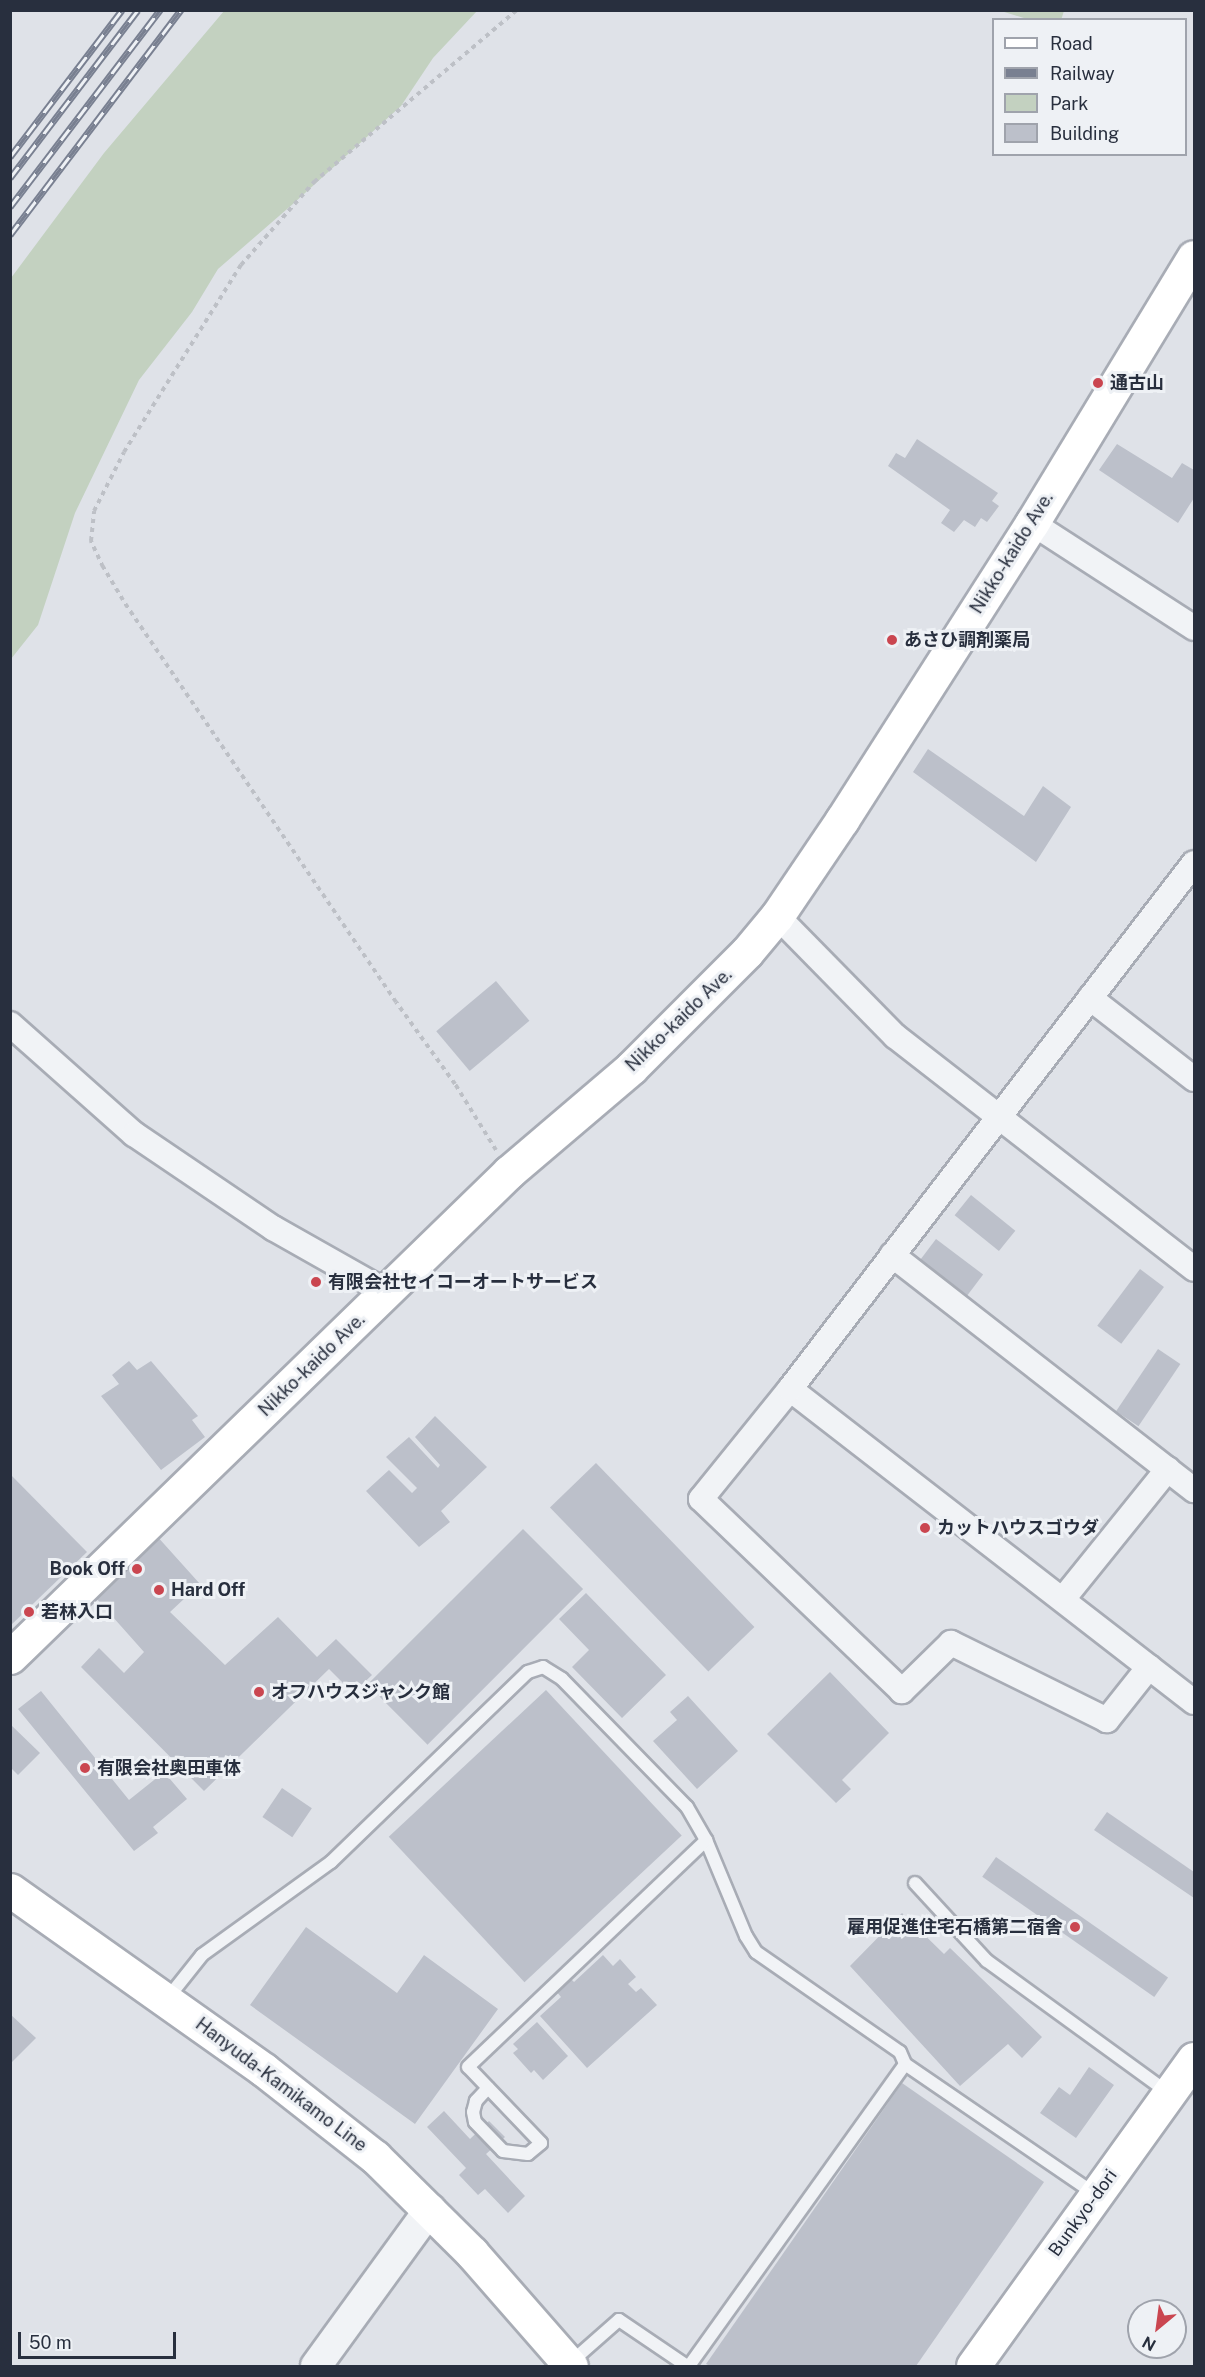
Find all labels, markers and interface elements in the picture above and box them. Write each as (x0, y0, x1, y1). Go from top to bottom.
legend (992, 18, 1187, 156)
text: Road (1050, 33, 1093, 54)
text: Railway (1050, 63, 1115, 84)
text: Park (1050, 93, 1088, 114)
text: Building (1050, 123, 1119, 144)
place label: 通古山 (1110, 372, 1164, 394)
marker: 通古山 (1091, 376, 1105, 390)
street label: Nikko-kaido Ave. (966, 488, 1058, 618)
place label: あさひ調剤薬局 (904, 629, 1030, 651)
marker: あさひ調剤薬局 (885, 633, 899, 647)
street label: Nikko-kaido Ave. (621, 964, 737, 1076)
place label: 有限会社セイコーオートサービス (328, 1271, 598, 1293)
marker: 有限会社セイコーオートサービス (309, 1275, 323, 1289)
street label: Nikko-kaido Ave. (254, 1309, 370, 1421)
place label: カットハウスゴウダ (937, 1517, 1099, 1539)
marker: カットハウスゴウダ (918, 1521, 932, 1535)
place label: Book Off (50, 1558, 125, 1580)
marker: Book Off (130, 1562, 144, 1576)
place label: Hard Off (171, 1579, 245, 1601)
marker: Hard Off (152, 1583, 166, 1597)
place label: 若林入口 (41, 1601, 113, 1623)
marker: 若林入口 (22, 1605, 36, 1619)
place label: オフハウスジャンク館 (271, 1681, 451, 1703)
marker: オフハウスジャンク館 (252, 1685, 266, 1699)
place label: 有限会社奥田車体 (97, 1757, 241, 1779)
marker: 有限会社奥田車体 (78, 1761, 92, 1775)
place label: 雇用促進住宅石橋第二宿舎 (847, 1916, 1063, 1938)
marker: 雇用促進住宅石橋第二宿舎 (1068, 1920, 1082, 1934)
street label: Hanyuda-Kamikamo Line (191, 2013, 371, 2157)
street label: Bunkyo-dori (1044, 2165, 1122, 2261)
north arrow (1127, 2299, 1187, 2359)
scale bar (21, 2320, 178, 2358)
text: 50 m (29, 2332, 72, 2353)
text: N (1139, 2332, 1159, 2355)

